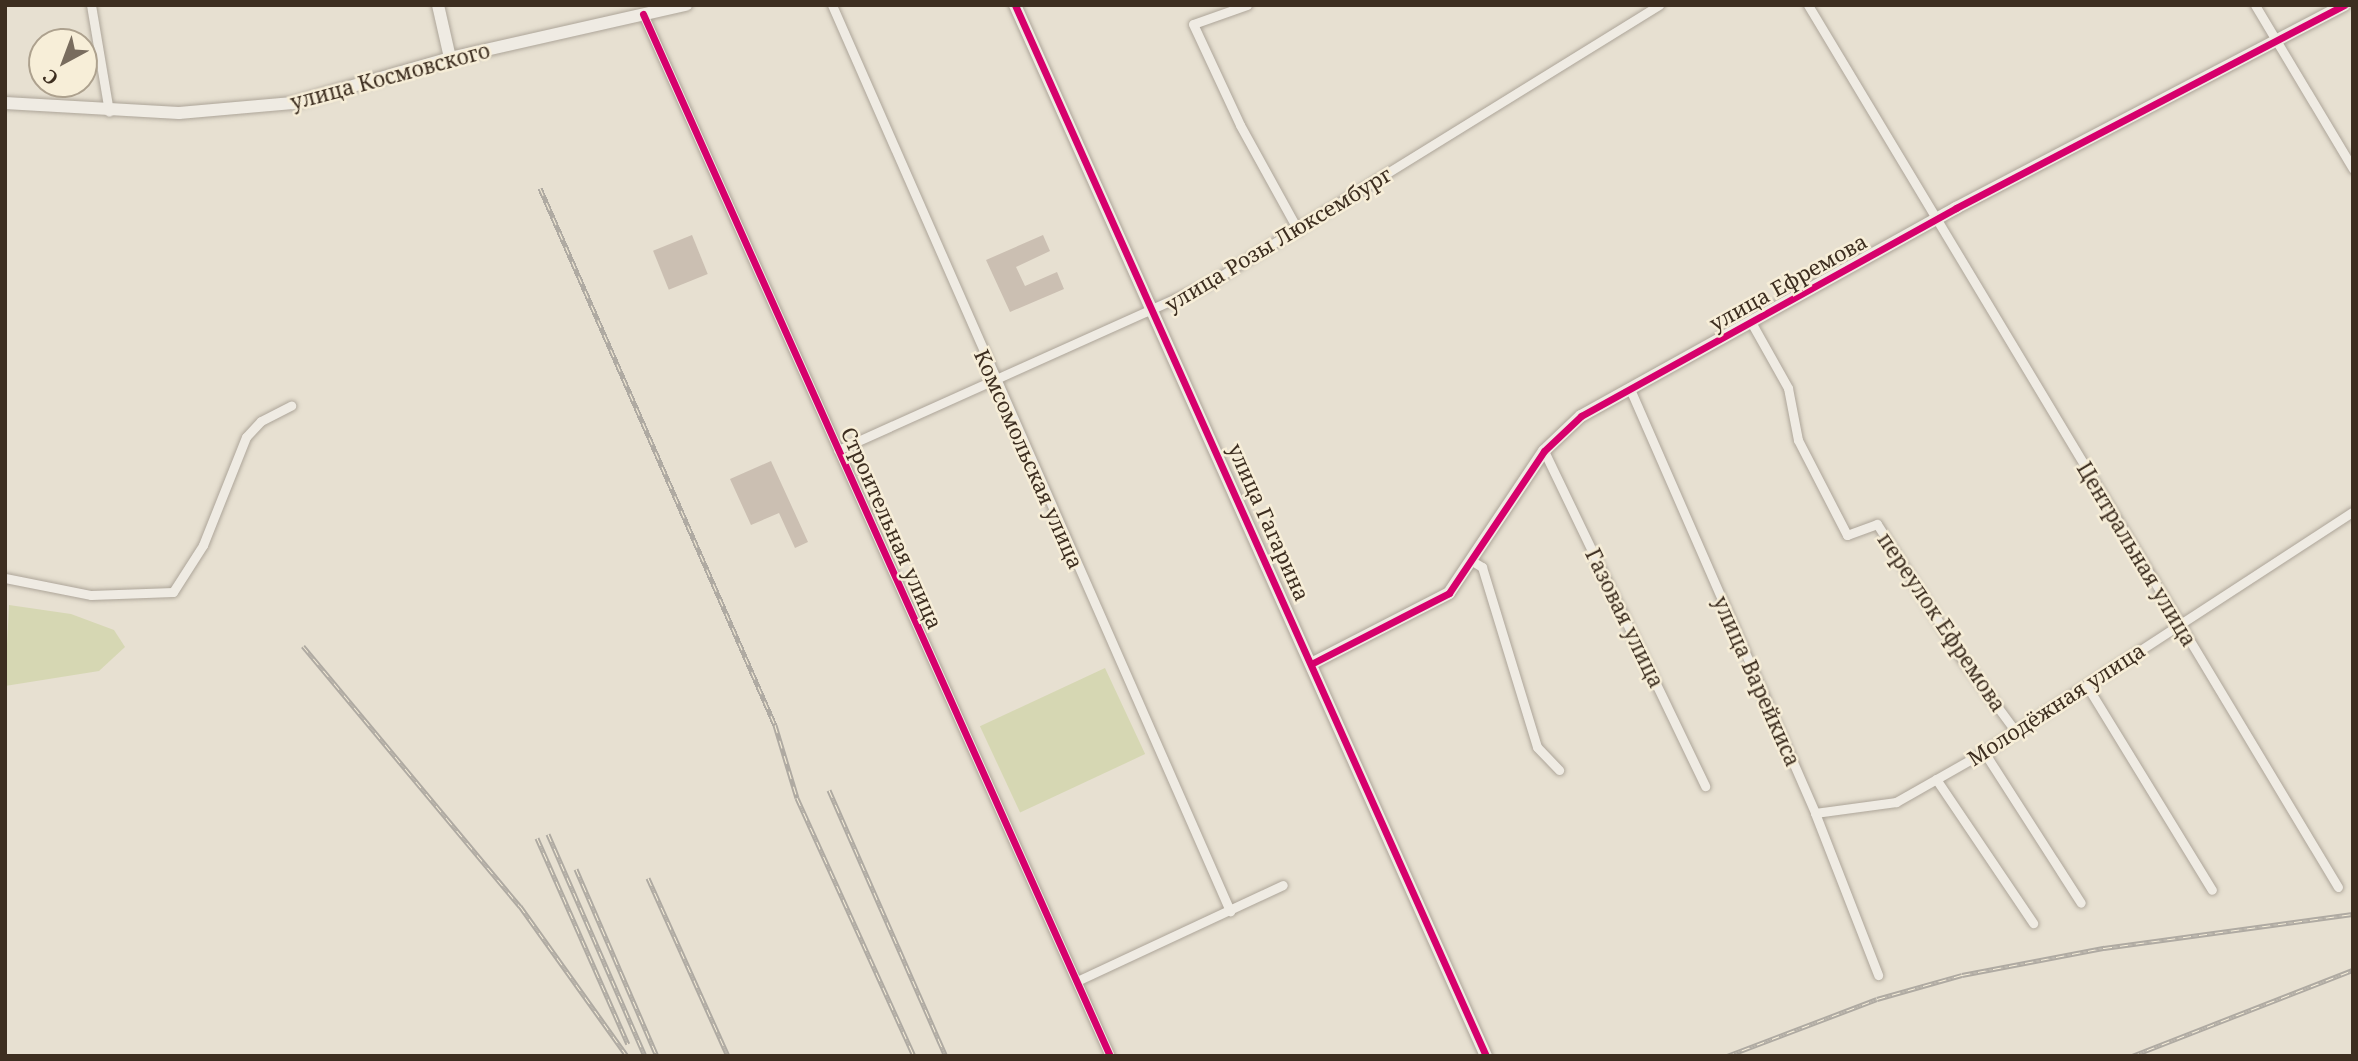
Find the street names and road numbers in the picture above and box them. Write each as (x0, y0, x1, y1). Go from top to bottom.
street label: улица Космовского (287, 37, 493, 115)
street label: улица Розы Люксембург (1160, 161, 1396, 317)
street label: улица Ефремова (1705, 228, 1871, 336)
street label: Комсомольская улица (969, 345, 1089, 573)
street label: Строительная улица (836, 423, 948, 633)
street label: улица Гагарина (1223, 439, 1315, 605)
street label: Центральная улица (2072, 457, 2202, 651)
street label: переулок Ефремова (1873, 528, 2011, 716)
street label: Газовая улица (1580, 544, 1670, 692)
street label: улица Варейкиса (1708, 592, 1806, 770)
street label: Молодёжная улица (1963, 637, 2149, 771)

